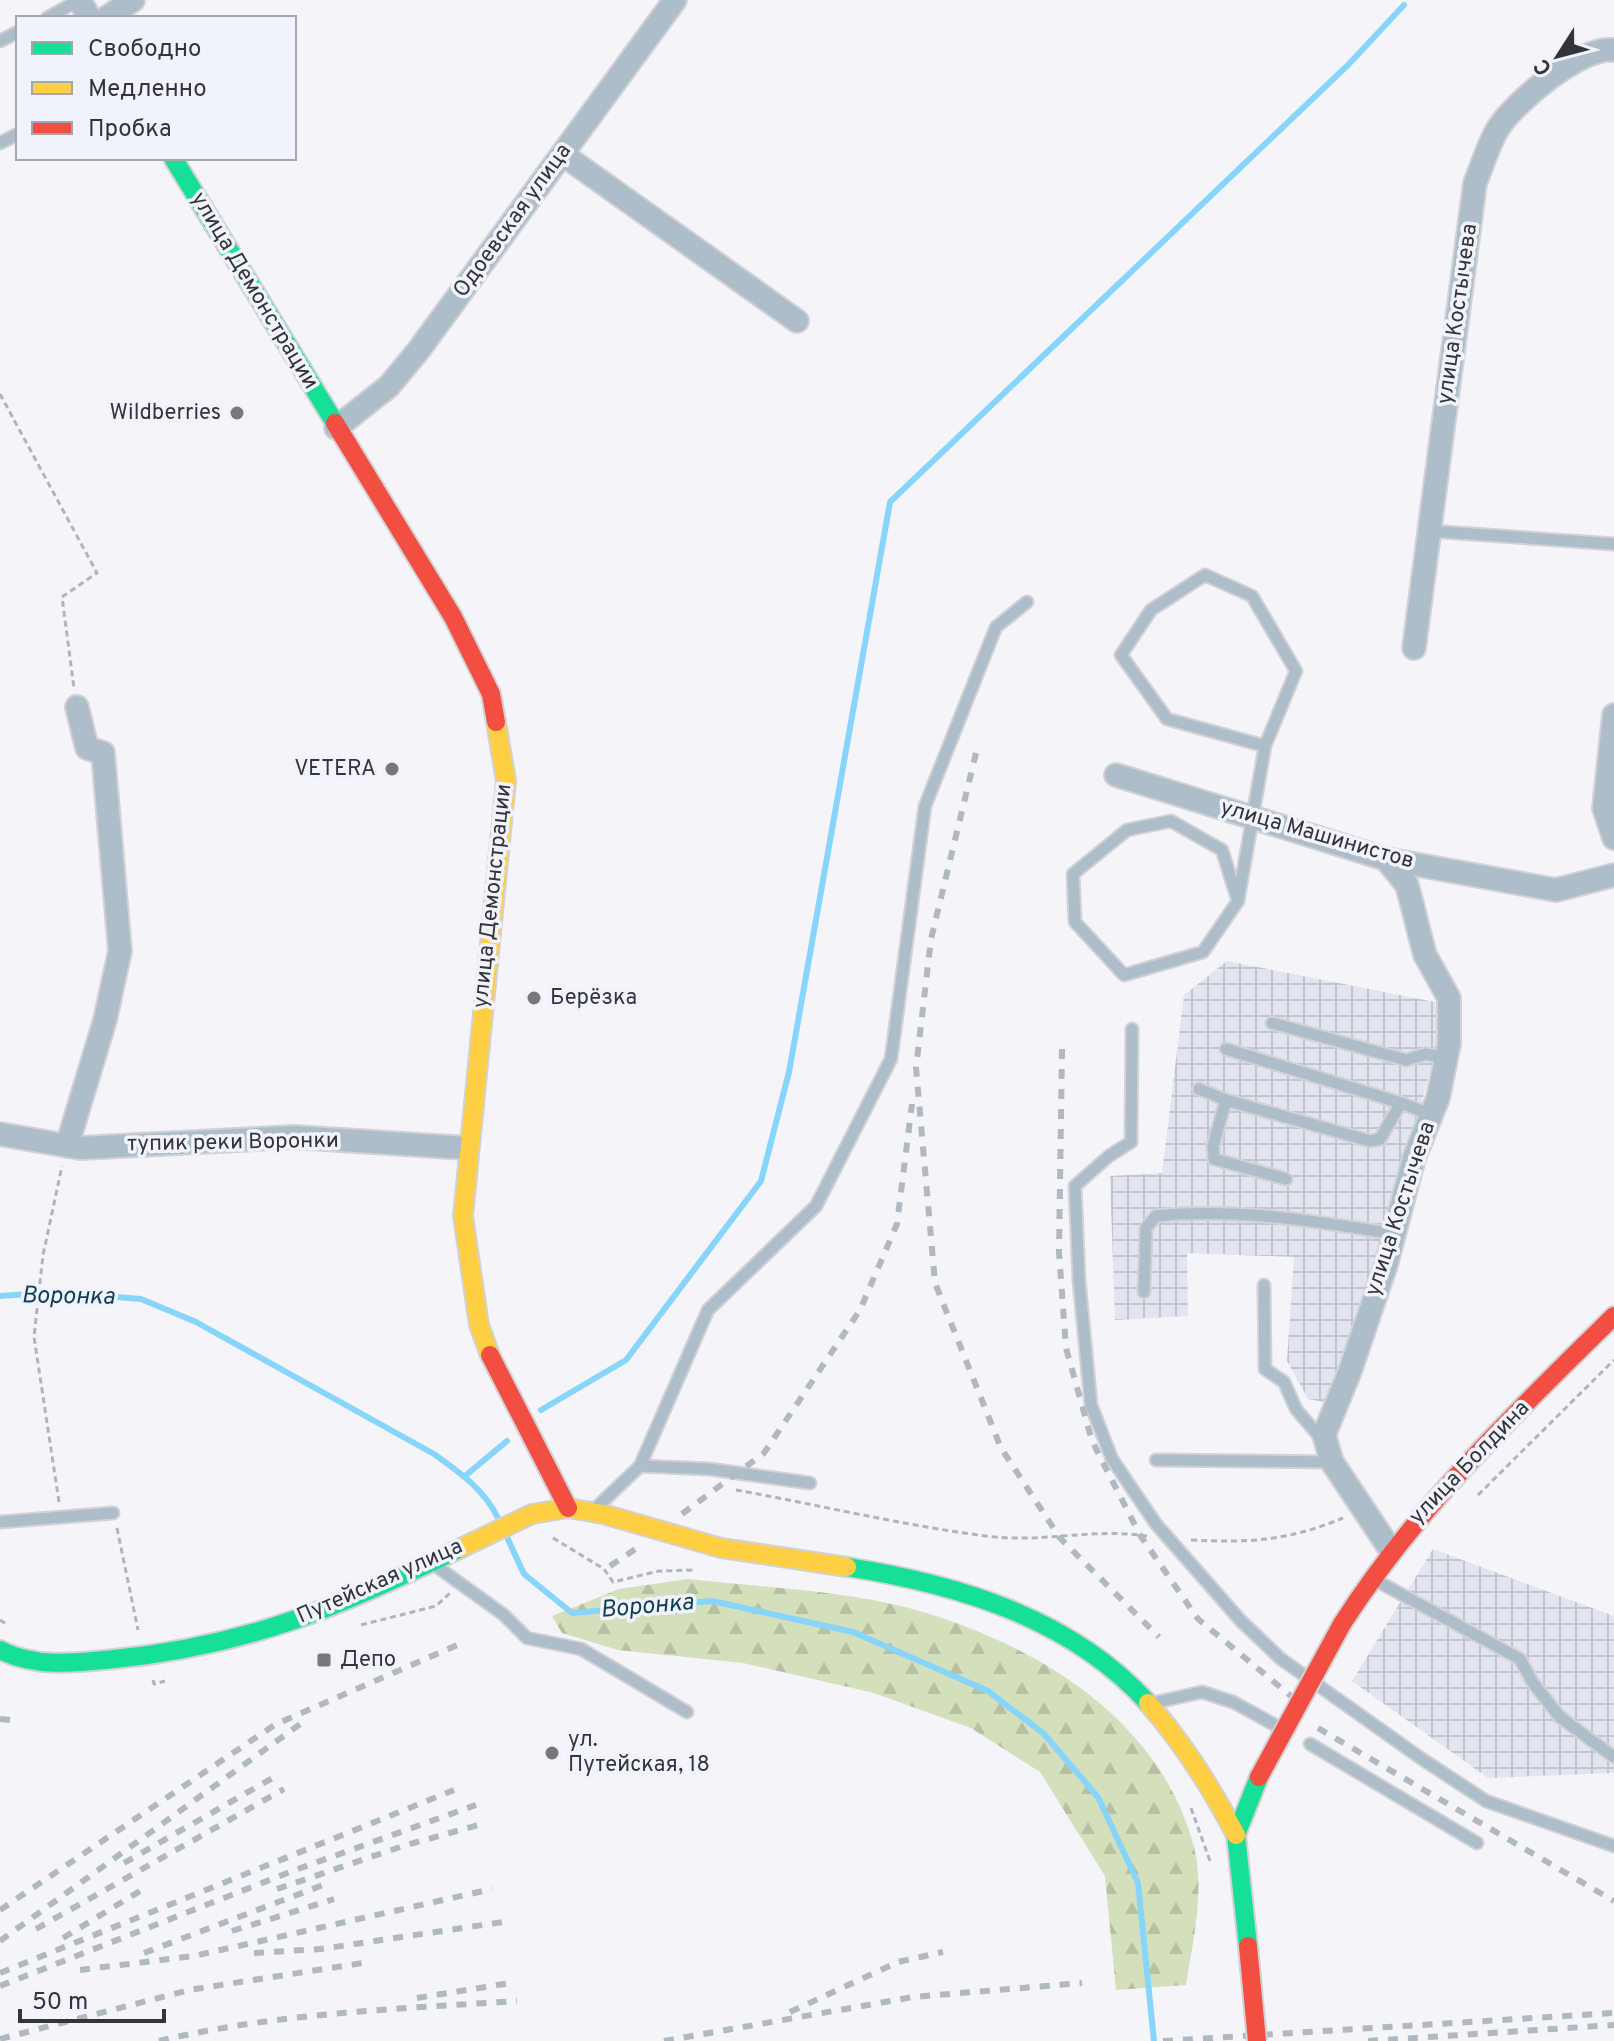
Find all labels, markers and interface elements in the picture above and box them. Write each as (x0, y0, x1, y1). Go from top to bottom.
legend (16, 16, 296, 160)
north arrow (1518, 16, 1598, 96)
text: Свободно (88, 35, 201, 65)
text: С (1529, 53, 1559, 80)
text: Медленно (88, 75, 207, 105)
text: Пробка (88, 115, 172, 145)
street label: Одоевская улица (448, 139, 578, 303)
street label: улица Демонстрации (184, 187, 324, 395)
street label: улица Костычева (1432, 222, 1484, 406)
place label: Wildberries (110, 400, 221, 427)
marker: Wildberries (228, 404, 246, 422)
place label: VETERA (294, 756, 376, 783)
marker: VETERA (383, 760, 401, 778)
street label: улица Демонстрации (468, 783, 518, 1009)
street label: улица Машинистов (1217, 794, 1417, 876)
place label: Берёзка (550, 985, 637, 1012)
marker: Берёзка (525, 989, 543, 1007)
street label: улица Костычева (1360, 1118, 1442, 1300)
street label: тупик реки Воронки (127, 1128, 339, 1158)
water label: Воронка (21, 1281, 116, 1313)
street label: улица Болдина (1404, 1396, 1536, 1530)
street label: Путейская улица (293, 1533, 467, 1631)
water label: Воронка (599, 1588, 695, 1626)
place label: Депо (340, 1647, 396, 1674)
marker: Депо (315, 1651, 333, 1669)
place label: ул. Путейская, 18 (568, 1727, 710, 1779)
marker: ул. Путейская, 18 (543, 1744, 561, 1762)
scale bar (20, 1973, 164, 2023)
text: 50 m (32, 1988, 88, 2018)

